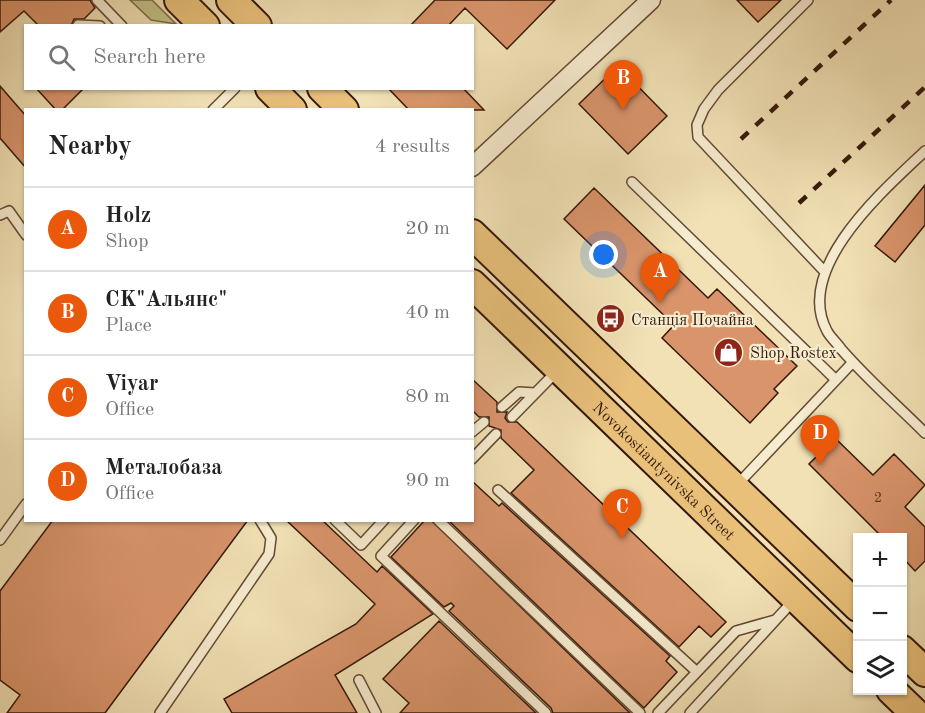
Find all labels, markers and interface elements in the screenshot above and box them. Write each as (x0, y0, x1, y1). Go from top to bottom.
search box (24, 24, 474, 90)
icon: search (45, 41, 78, 74)
text: Search here (93, 46, 206, 68)
pin: B (604, 60, 642, 110)
text: Nearby (48, 134, 132, 160)
text: 4 results (375, 137, 450, 157)
text: Holz (105, 205, 151, 227)
text: A (60, 219, 75, 239)
text: 20 m (405, 219, 450, 239)
text: Shop (105, 232, 149, 252)
your location (589, 240, 618, 269)
pin: A (640, 254, 680, 303)
text: CK"Альянс" (105, 289, 227, 311)
text: B (60, 303, 75, 323)
text: 40 m (405, 303, 450, 323)
bus stop icon: Станція Почайна (594, 303, 626, 335)
place label: Станція Почайна (631, 313, 754, 329)
text: Place (105, 316, 152, 336)
shop icon: Shop Rostex (713, 336, 745, 368)
place label: Shop Rostex (750, 346, 837, 362)
text: Viyar (105, 373, 159, 395)
text: C (61, 387, 74, 407)
text: 80 m (405, 387, 450, 407)
text: Office (105, 400, 154, 420)
street label: Novokostiantynivska Street (589, 400, 737, 544)
pin: D (800, 416, 840, 465)
text: Металобаза (105, 457, 222, 479)
text: D (60, 471, 75, 491)
text: 90 m (405, 471, 450, 491)
text: Office (105, 484, 154, 504)
pin: C (602, 490, 642, 539)
house number: 2 (874, 491, 882, 505)
map controls (853, 533, 907, 695)
button: + (853, 533, 907, 587)
button: − (853, 587, 907, 641)
button: layers (853, 641, 907, 695)

